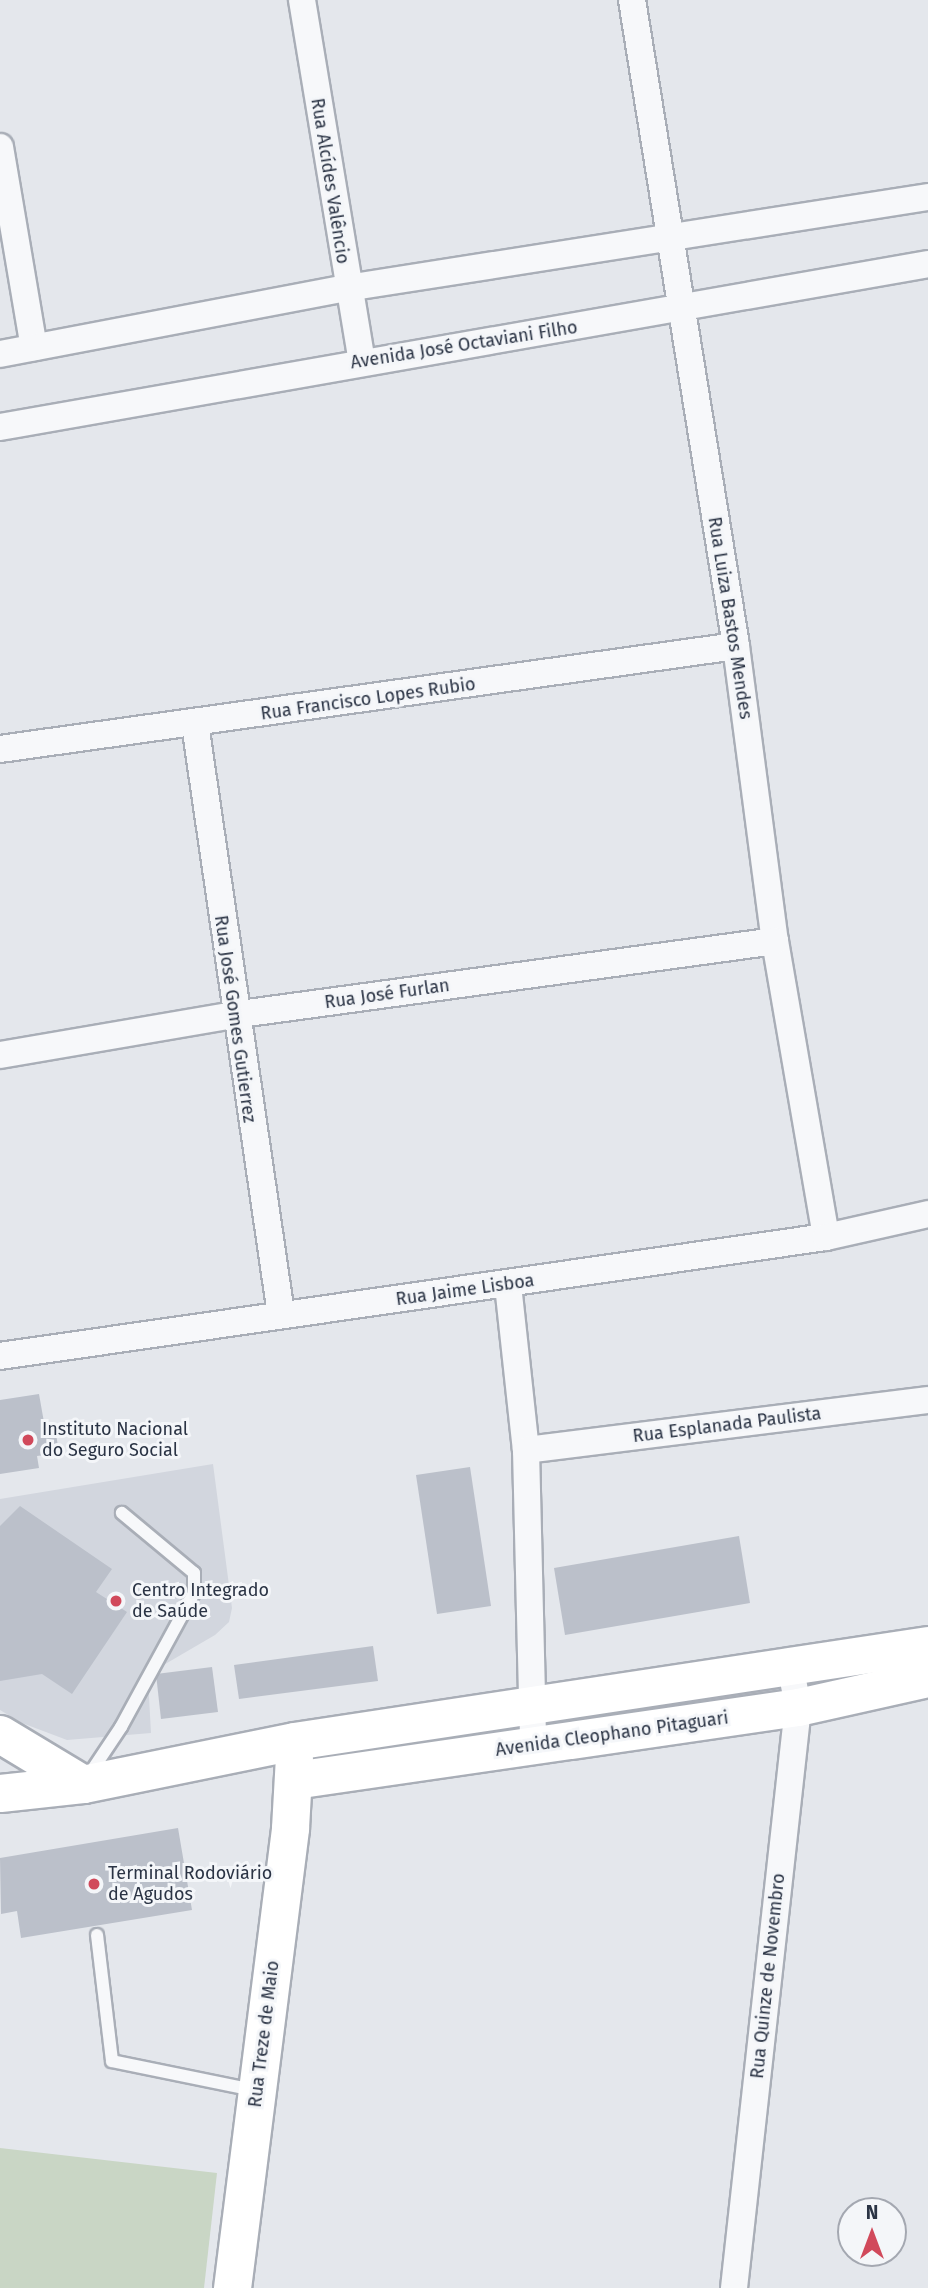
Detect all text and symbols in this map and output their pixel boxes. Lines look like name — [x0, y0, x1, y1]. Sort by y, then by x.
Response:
street label: Rua Alcídes Valêncio — [306, 97, 354, 265]
street label: Avenida José Octaviani Filho — [349, 316, 579, 374]
street label: Rua Luiza Bastos Mendes — [703, 515, 757, 721]
street label: Rua Francisco Lopes Rubio — [259, 673, 477, 725]
street label: Rua José Gomes Gutierrez — [210, 914, 260, 1124]
street label: Rua José Furlan — [323, 975, 451, 1013]
street label: Rua Jaime Lisboa — [394, 1270, 536, 1310]
street label: Rua Esplanada Paulista — [631, 1403, 823, 1447]
place label: Instituto Nacional do Seguro Social — [42, 1419, 188, 1462]
marker: Instituto Nacional do Seguro Social — [20, 1432, 36, 1448]
place label: Centro Integrado de Saúde — [132, 1580, 269, 1622]
marker: Centro Integrado de Saúde — [106, 1591, 126, 1611]
street label: Avenida Cleophano Pitaguari — [494, 1707, 730, 1761]
place label: Terminal Rodoviário de Agudos — [108, 1863, 272, 1906]
street label: Rua Quinze de Novembro — [746, 1872, 790, 2080]
marker: Terminal Rodoviário de Agudos — [86, 1876, 102, 1892]
street label: Rua Treze de Maio — [244, 1959, 284, 2109]
north arrow — [837, 2197, 907, 2267]
text: N — [866, 2201, 878, 2224]

